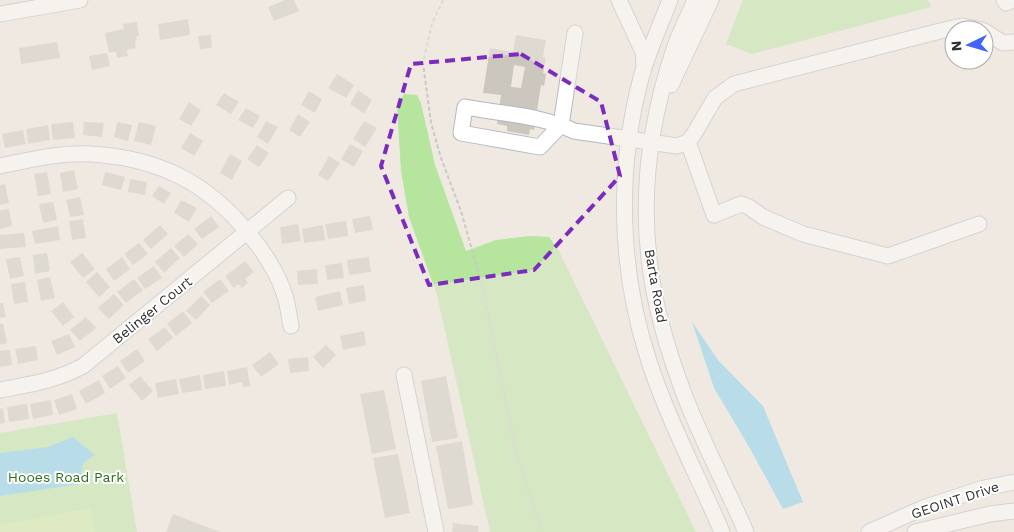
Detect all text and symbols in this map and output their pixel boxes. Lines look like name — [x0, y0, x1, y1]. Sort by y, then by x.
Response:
north arrow — [944, 20, 994, 70]
text: N — [948, 40, 964, 52]
street label: Barta Road — [642, 248, 670, 324]
street label: Belinger Court — [109, 273, 195, 347]
park label: Hooes Road Park — [8, 469, 124, 485]
street label: GEOINT Drive — [909, 478, 1001, 522]

